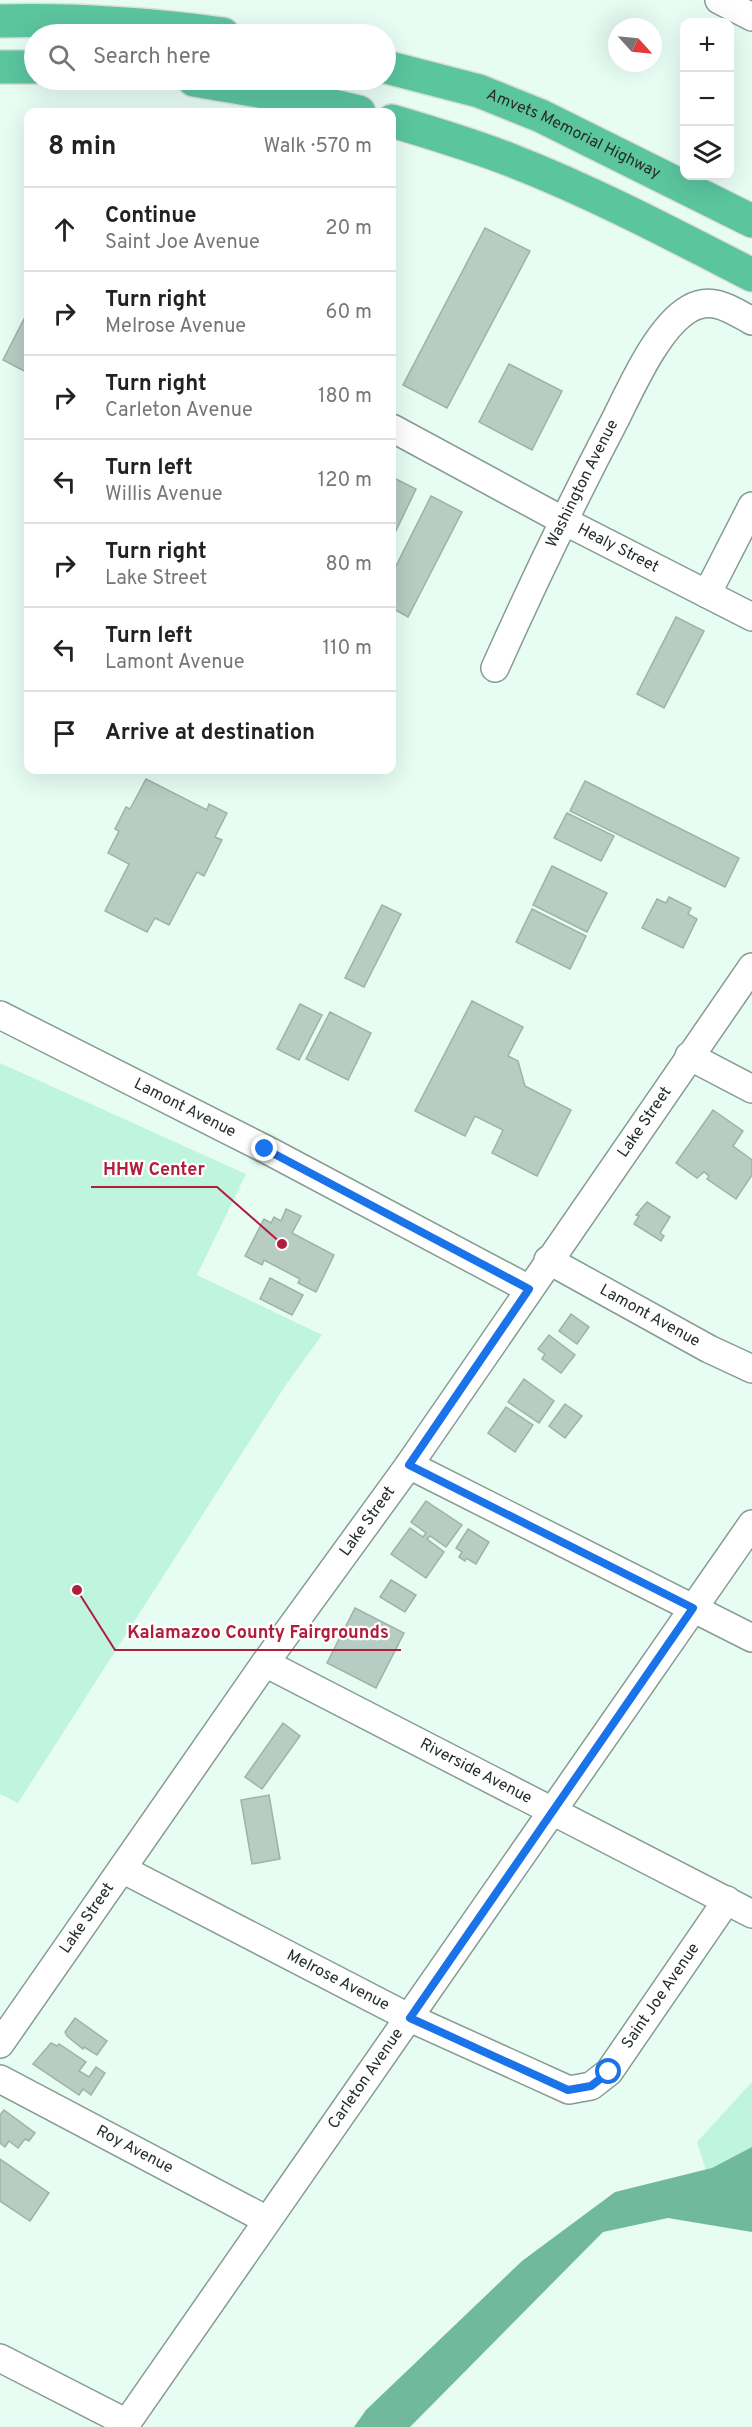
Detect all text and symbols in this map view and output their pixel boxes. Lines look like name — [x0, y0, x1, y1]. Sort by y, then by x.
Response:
north arrow — [608, 18, 662, 72]
map controls — [680, 18, 734, 180]
button: + — [680, 18, 734, 72]
search box — [24, 24, 396, 90]
icon: search — [45, 41, 78, 74]
text: Search here — [93, 44, 211, 71]
button: − — [680, 72, 734, 126]
street label: Amvets Memorial Highway — [483, 85, 664, 184]
button: layers — [680, 126, 734, 180]
text: 8 min — [48, 131, 116, 164]
text: Walk · 570 m — [263, 134, 372, 160]
text: Continue — [105, 203, 196, 230]
icon: ahead — [48, 213, 81, 246]
text: 20 m — [325, 216, 372, 242]
text: Saint Joe Avenue — [105, 230, 260, 256]
text: Turn right — [105, 287, 207, 314]
icon: right — [48, 297, 81, 330]
text: 60 m — [326, 300, 372, 326]
text: Melrose Avenue — [105, 314, 246, 340]
text: Turn right — [105, 371, 207, 398]
icon: right — [48, 381, 81, 414]
text: 180 m — [318, 384, 372, 410]
text: Carleton Avenue — [105, 398, 253, 424]
street label: Washington Avenue — [542, 416, 623, 551]
text: Turn left — [105, 455, 193, 482]
icon: left — [48, 465, 81, 498]
text: 120 m — [318, 468, 372, 494]
text: Willis Avenue — [105, 482, 223, 508]
street label: Healy Street — [574, 519, 662, 578]
text: Turn right — [105, 539, 207, 566]
icon: right — [48, 549, 81, 582]
text: 80 m — [326, 552, 372, 578]
text: Lake Street — [105, 566, 207, 592]
text: Turn left — [105, 623, 193, 650]
icon: left — [48, 633, 81, 666]
text: 110 m — [323, 636, 372, 662]
text: Lamont Avenue — [105, 650, 245, 676]
icon: arrive — [48, 717, 81, 750]
text: Arrive at destination — [105, 720, 315, 747]
street label: Lamont Avenue — [130, 1074, 239, 1143]
street label: Lake Street — [614, 1083, 676, 1162]
route end — [251, 1135, 277, 1161]
callout: HHW Center — [91, 1151, 217, 1187]
text: HHW Center — [103, 1159, 205, 1182]
street label: Lamont Avenue — [596, 1280, 703, 1352]
street label: Lake Street — [336, 1483, 400, 1561]
callout: Kalamazoo County Fairgrounds — [115, 1614, 401, 1650]
text: Kalamazoo County Fairgrounds — [127, 1622, 389, 1645]
street label: Riverside Avenue — [416, 1734, 535, 1809]
street label: Lake Street — [56, 1879, 119, 1958]
street label: Saint Joe Avenue — [618, 1939, 704, 2053]
street label: Melrose Avenue — [283, 1946, 393, 2015]
street label: Carleton Avenue — [324, 2025, 408, 2133]
route start — [595, 2058, 621, 2084]
street label: Roy Avenue — [92, 2121, 176, 2178]

